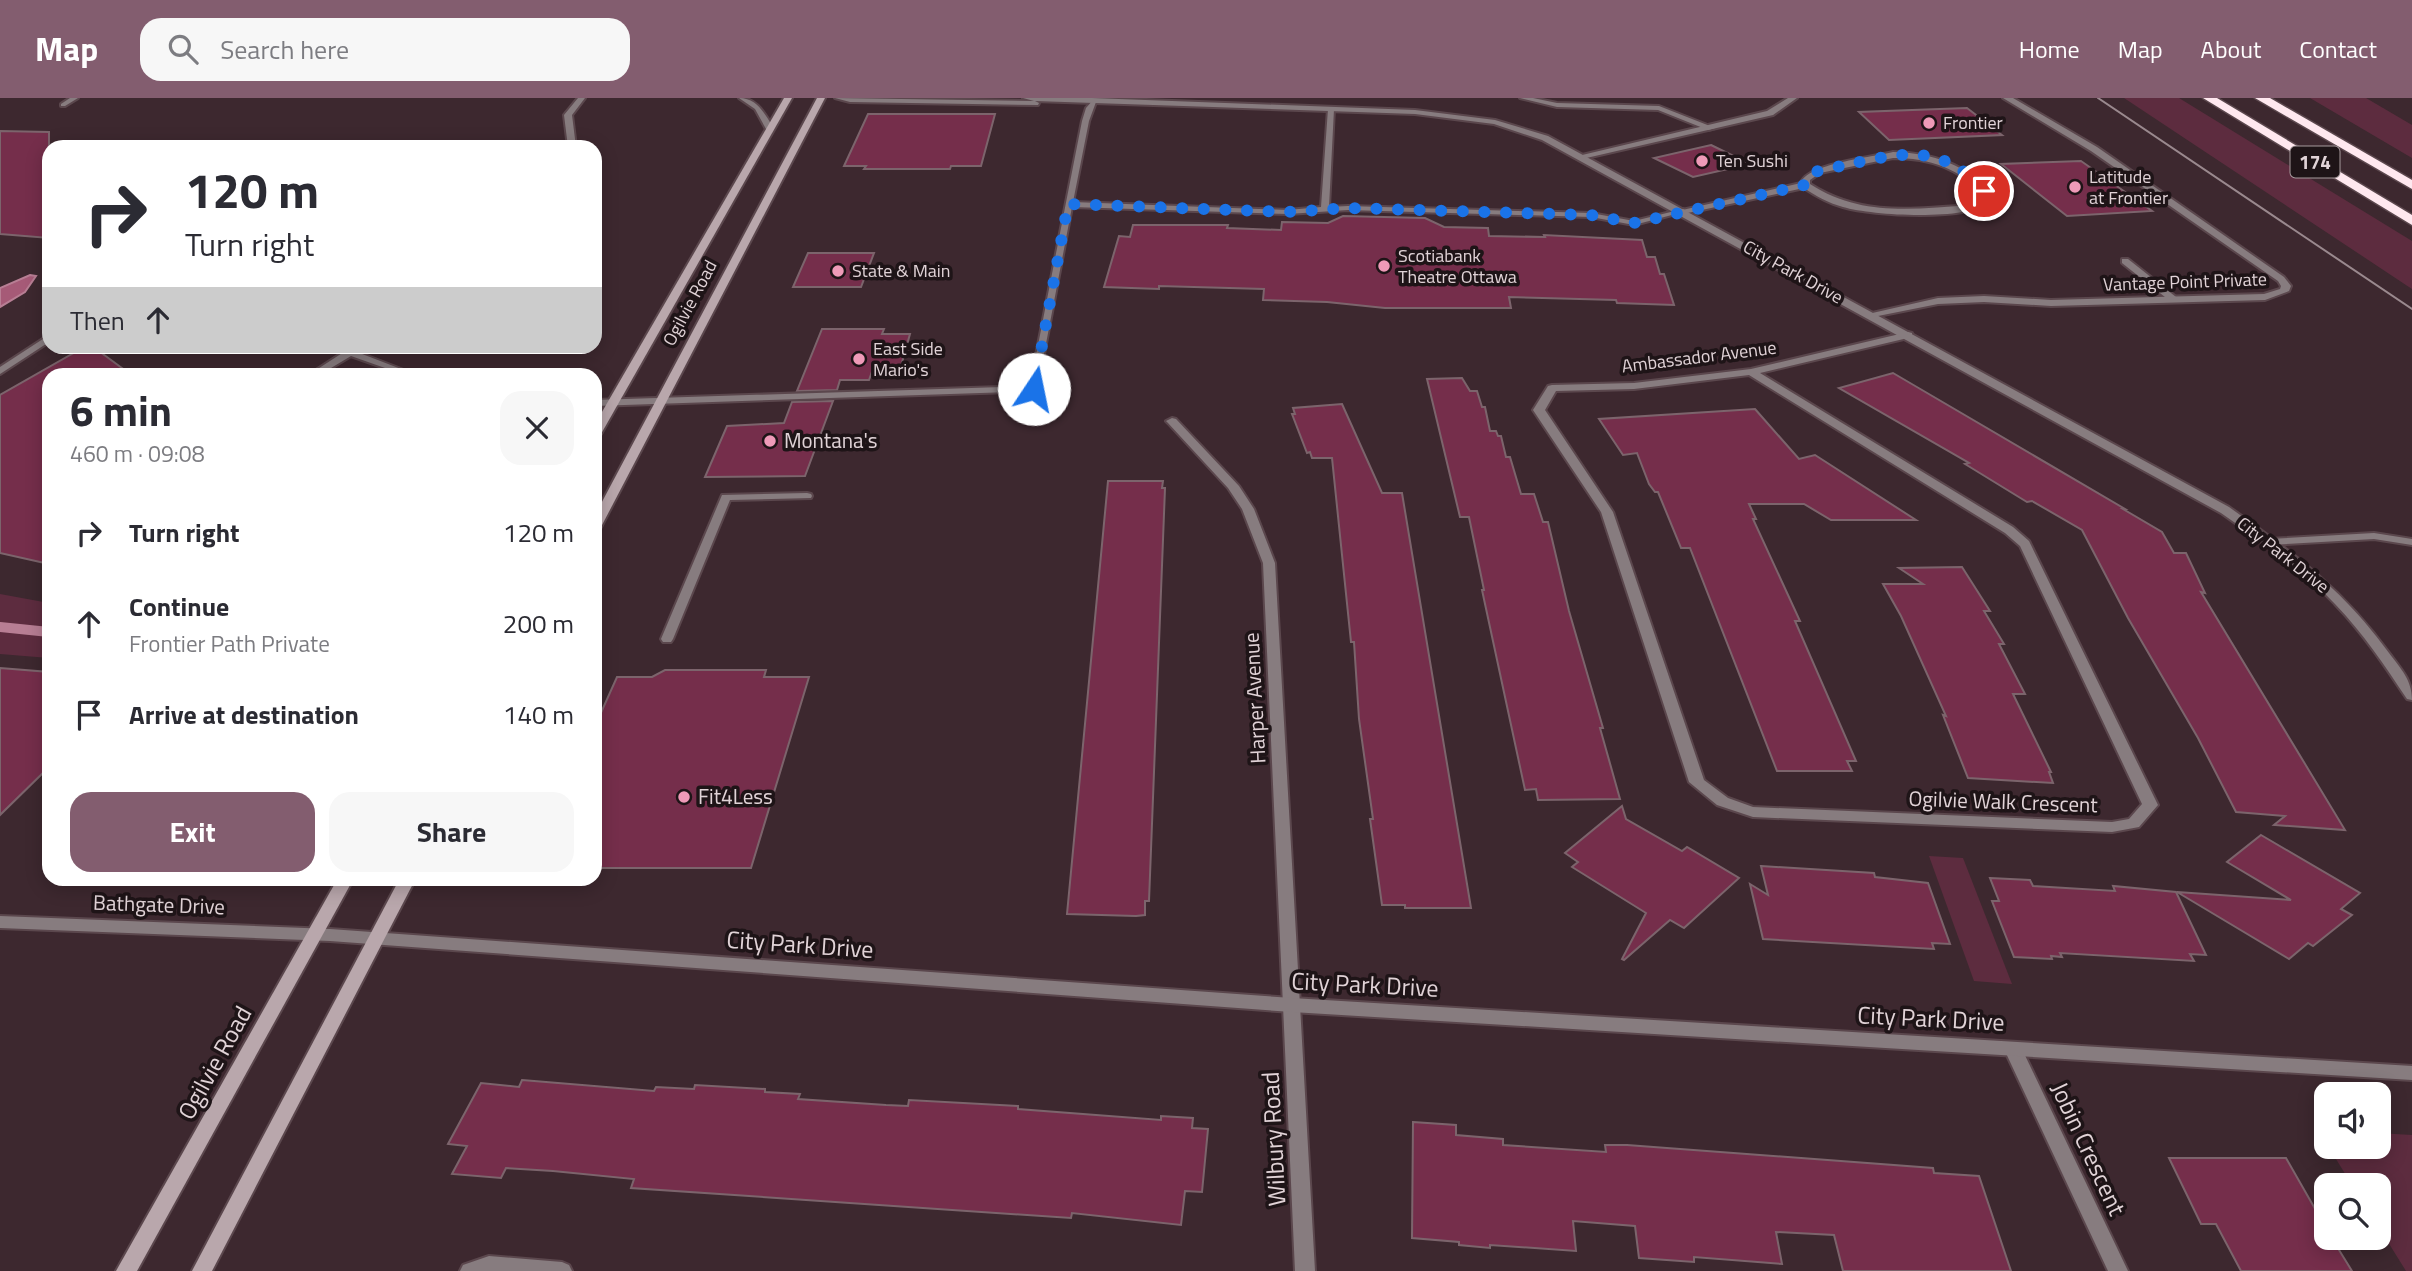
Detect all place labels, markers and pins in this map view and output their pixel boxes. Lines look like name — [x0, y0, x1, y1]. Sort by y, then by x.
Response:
place label: Frontier — [1943, 109, 2003, 136]
marker: Frontier — [1921, 115, 1937, 131]
place label: Ten Sushi — [1716, 147, 1788, 174]
marker: Ten Sushi — [1694, 153, 1710, 169]
pin — [1954, 161, 2014, 221]
place label: Latitude at Frontier — [2089, 163, 2168, 211]
marker: Latitude at Frontier — [2067, 179, 2083, 195]
place label: Scotiabank Theatre Ottawa — [1398, 242, 1517, 290]
place label: State & Main — [852, 257, 950, 284]
marker: Scotiabank Theatre Ottawa — [1376, 258, 1392, 274]
marker: State & Main — [830, 263, 846, 279]
place label: East Side Mario's — [873, 335, 943, 383]
marker: East Side Mario's — [851, 351, 867, 367]
place label: Montana's — [784, 424, 877, 456]
marker: Montana's — [762, 433, 778, 449]
place label: Fit4Less — [698, 780, 773, 812]
marker: Fit4Less — [676, 789, 692, 805]

